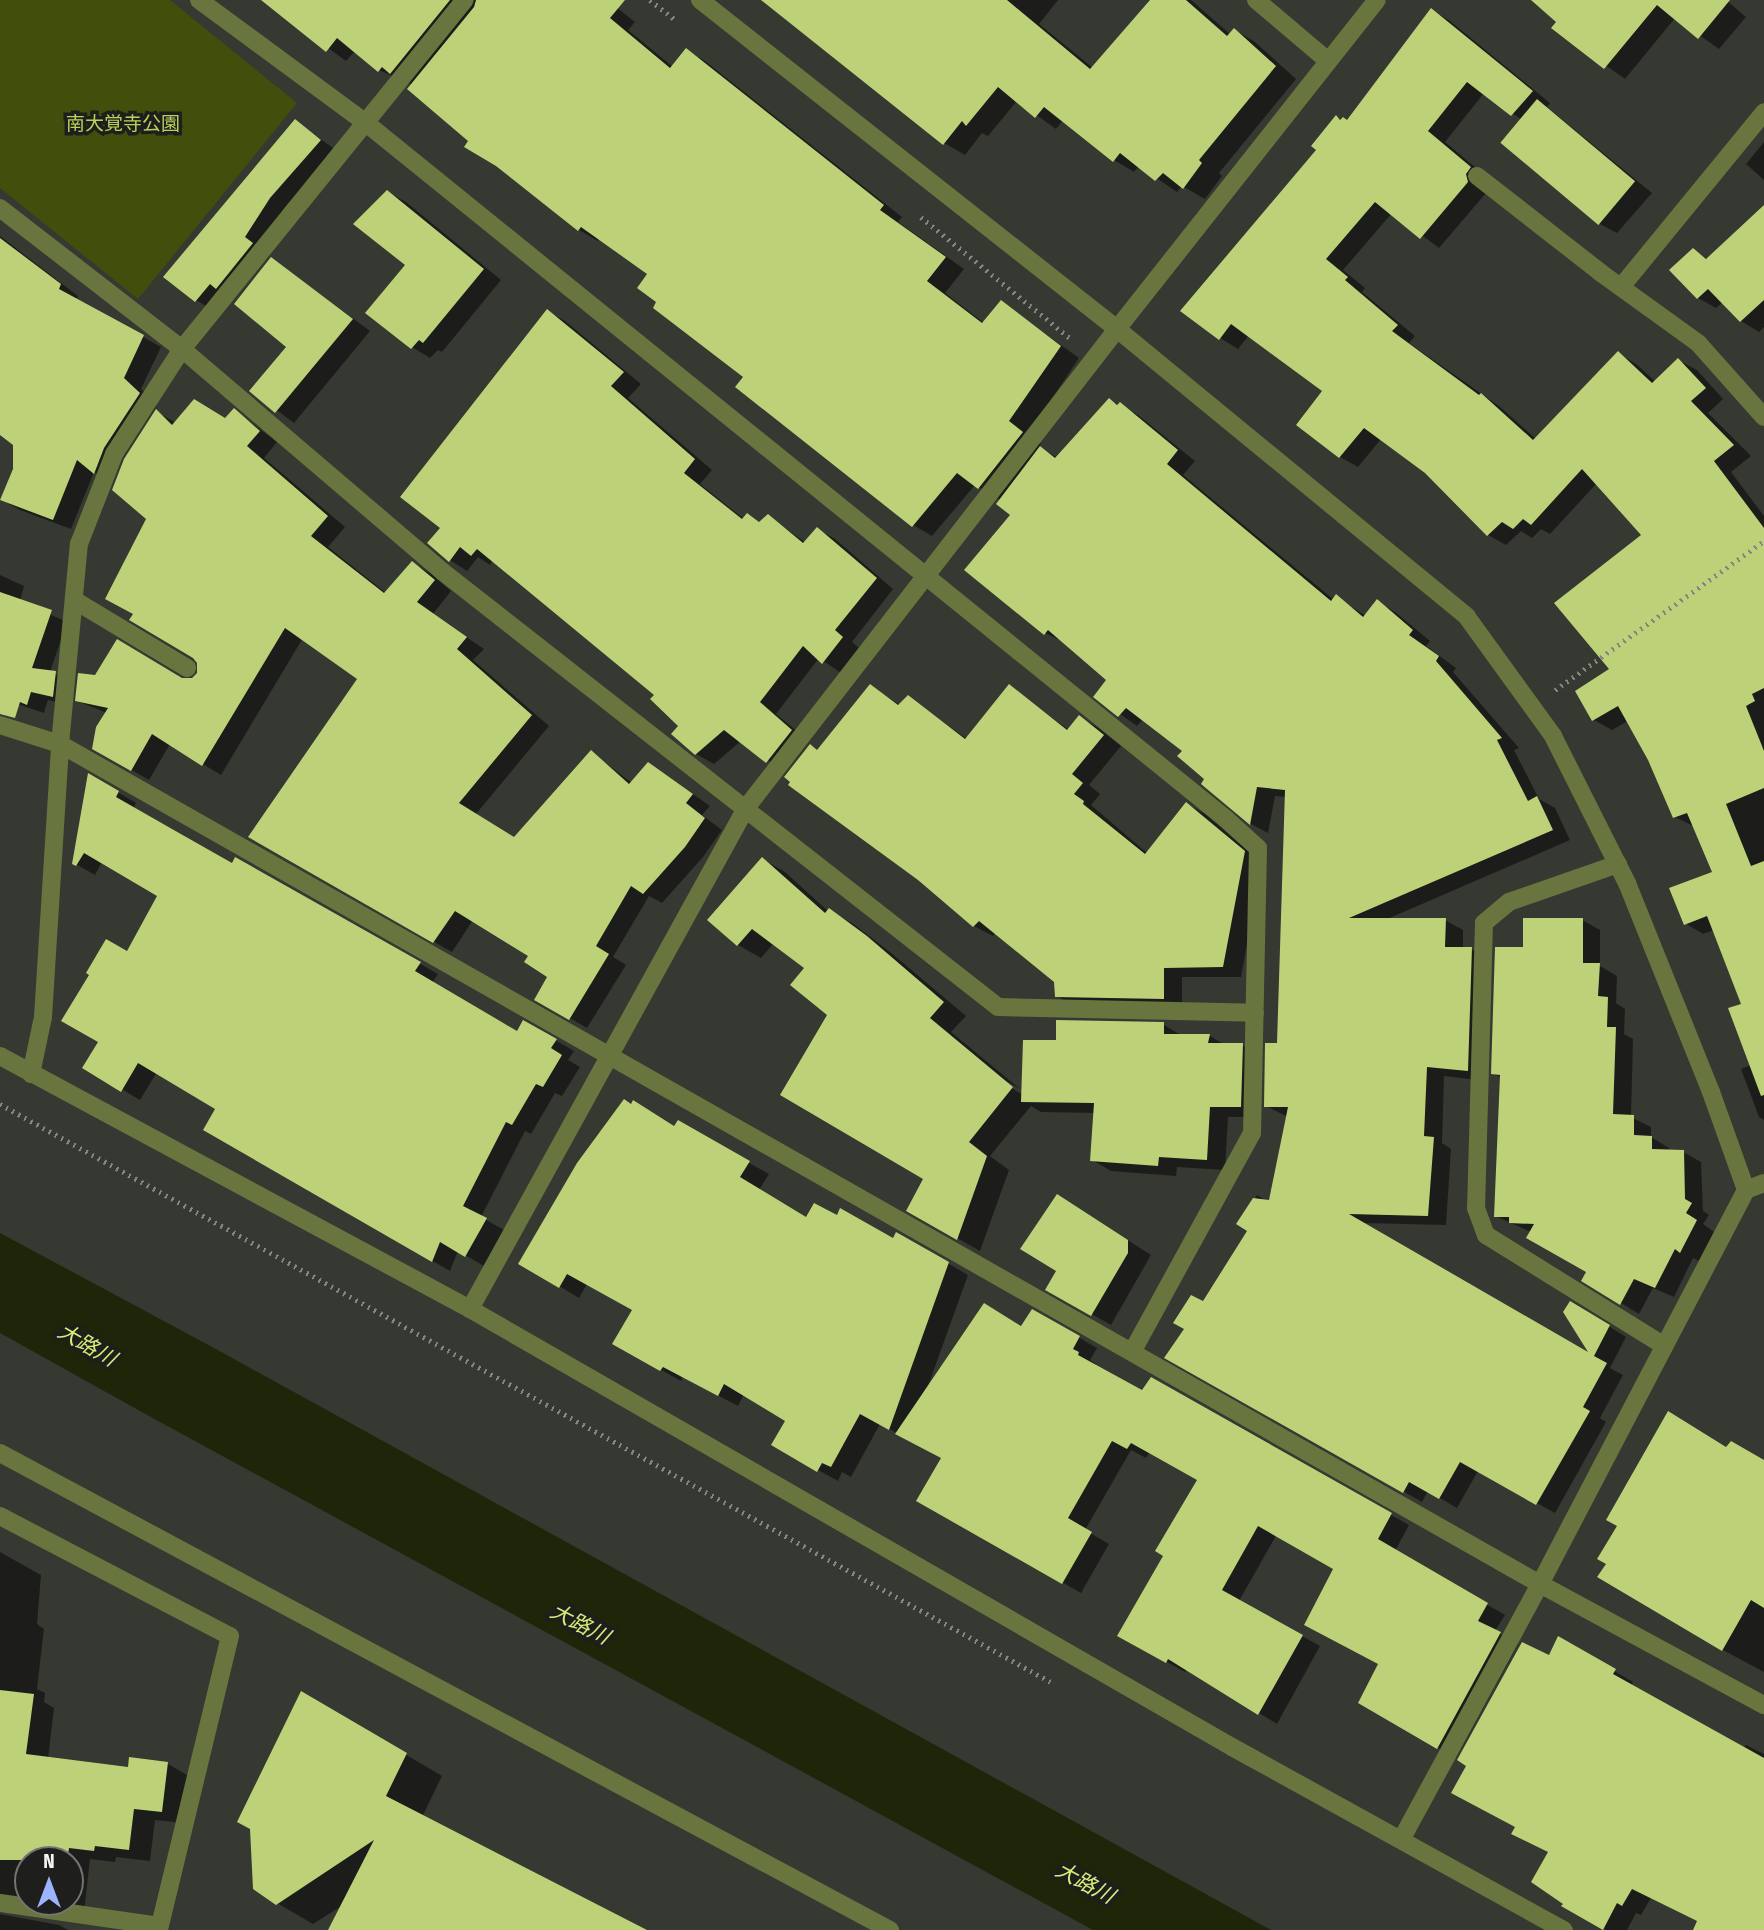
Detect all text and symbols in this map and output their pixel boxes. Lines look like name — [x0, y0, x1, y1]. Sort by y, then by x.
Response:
park label: 南大覚寺公園 — [66, 113, 180, 135]
water label: 大路川 — [53, 1318, 121, 1372]
water label: 大路川 — [546, 1598, 614, 1650]
north arrow — [14, 1846, 84, 1916]
text: N — [43, 1850, 55, 1873]
water label: 大路川 — [1051, 1857, 1119, 1909]

